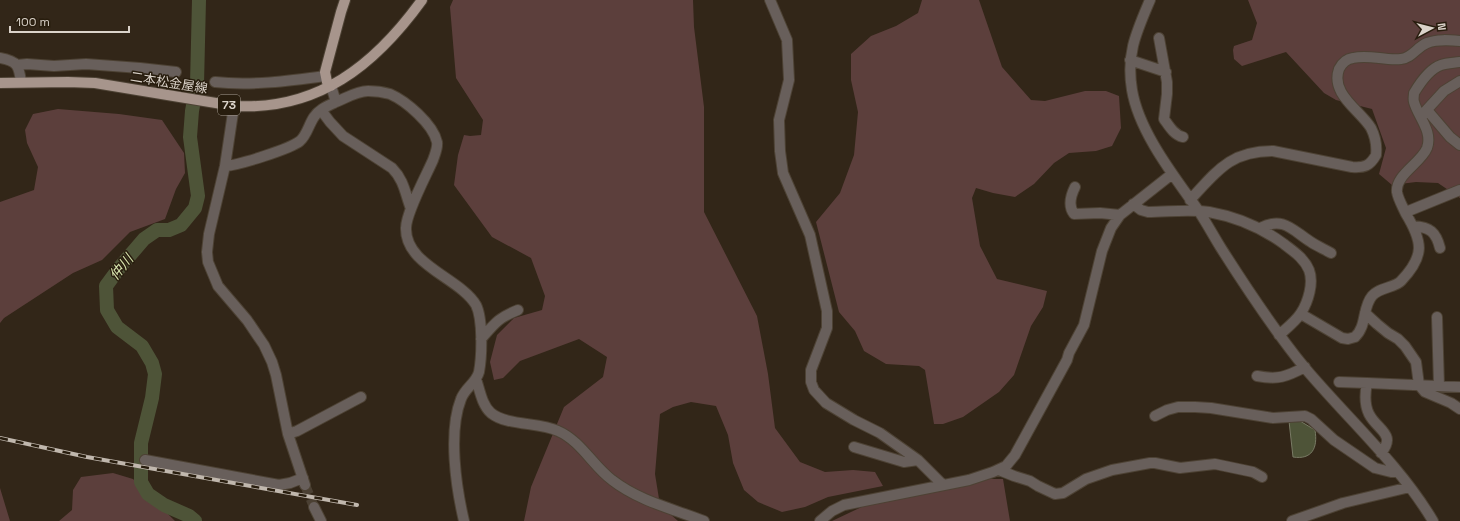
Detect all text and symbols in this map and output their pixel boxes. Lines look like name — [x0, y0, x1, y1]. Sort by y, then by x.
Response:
scale bar — [10, 8, 129, 34]
north arrow — [1412, 8, 1452, 48]
text: 100 m — [16, 14, 50, 30]
text: N — [1435, 22, 1449, 31]
street label: 二本松金屋線 — [129, 68, 209, 97]
road number: 73 — [218, 95, 240, 115]
water label: 仲川 — [105, 249, 138, 284]

